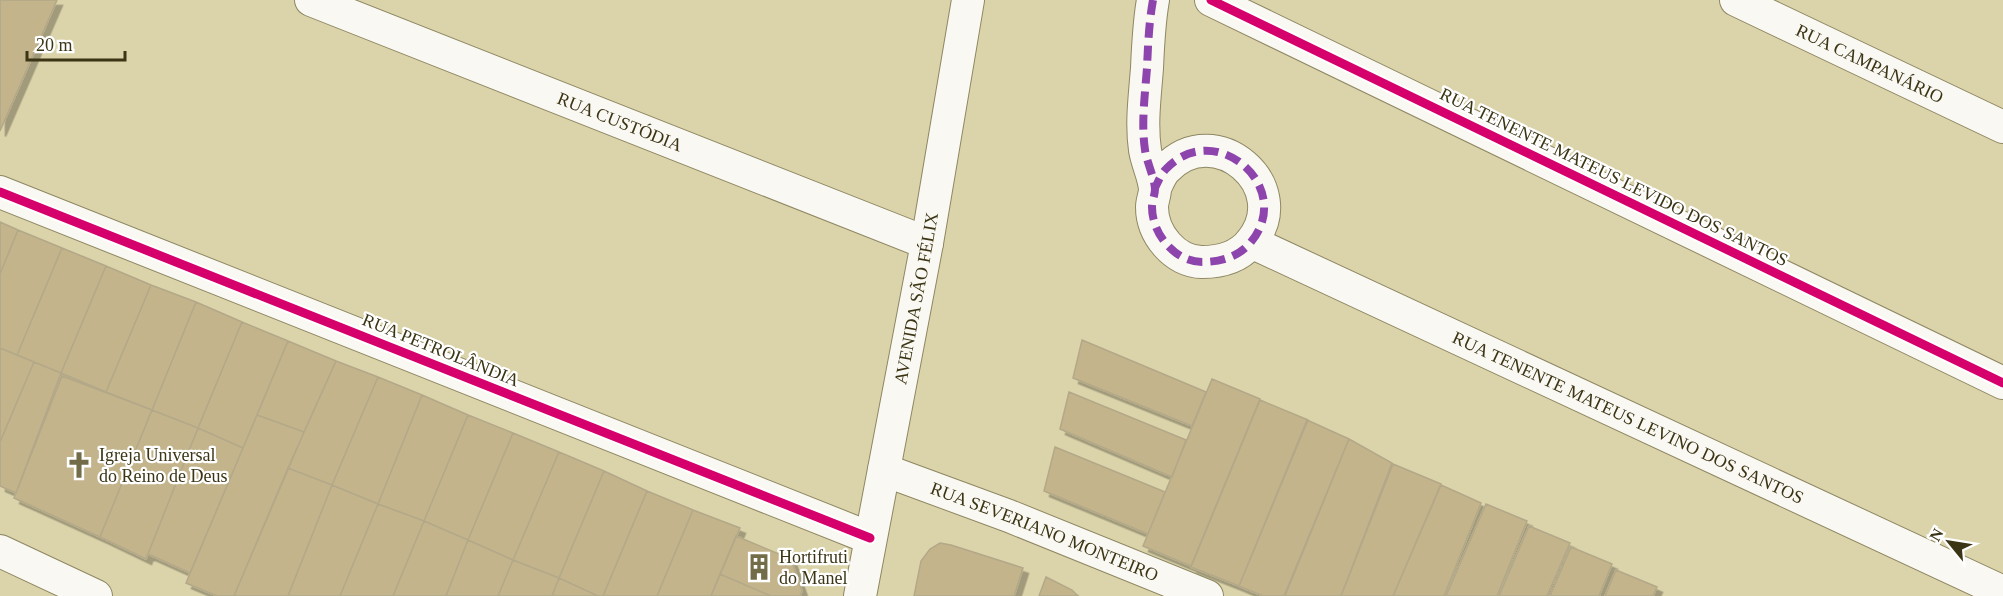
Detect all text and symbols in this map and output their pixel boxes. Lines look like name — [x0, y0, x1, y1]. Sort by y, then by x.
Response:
street label: RUA CAMPANÁRIO — [1793, 20, 1947, 107]
scale bar — [27, 24, 124, 62]
text: 20 m — [36, 35, 73, 55]
street label: RUA TENENTE MATEUS LEVIDO DOS SANTOS — [1437, 84, 1791, 270]
street label: RUA CUSTÓDIA — [555, 88, 685, 155]
street label: AVENIDA SÃO FÉLIX — [890, 211, 942, 386]
street label: RUA PETROLÂNDIA — [360, 308, 523, 391]
street label: RUA TENENTE MATEUS LEVINO DOS SANTOS — [1449, 327, 1807, 508]
place label: Igreja Universal do Reino de Deus — [99, 445, 227, 486]
church icon: Igreja Universal do Reino de Deus — [64, 450, 94, 480]
street label: RUA SEVERIANO MONTEIRO — [928, 478, 1161, 585]
north arrow — [1919, 512, 1979, 572]
text: N — [1926, 525, 1947, 544]
place label: Hortifruti do Manel — [779, 547, 848, 588]
building icon: Hortifruti do Manel — [744, 552, 774, 582]

